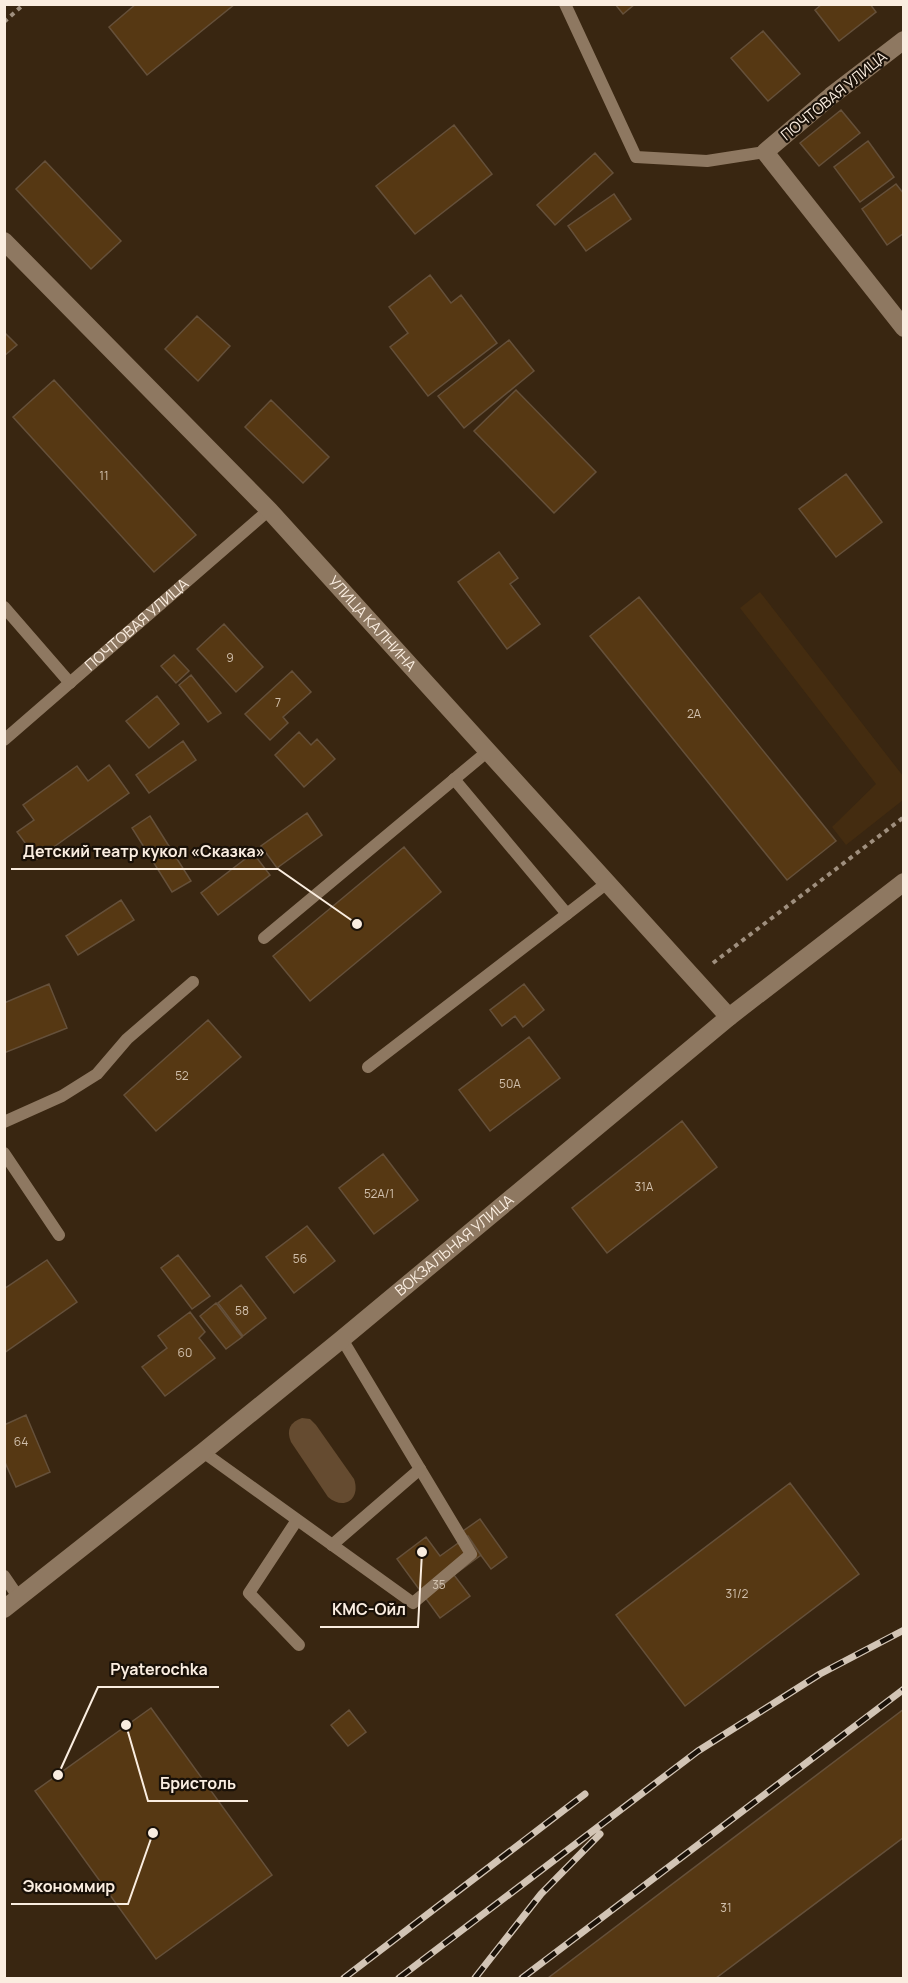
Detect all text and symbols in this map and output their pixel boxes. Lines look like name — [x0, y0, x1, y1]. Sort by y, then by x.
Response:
street label: ПОЧТОВАЯ УЛИЦА — [776, 46, 892, 145]
house number: 11 — [99, 467, 109, 484]
street label: УЛИЦА КАЛНИНА — [324, 571, 422, 676]
street label: ПОЧТОВАЯ УЛИЦА — [80, 573, 193, 675]
house number: 9 — [226, 649, 234, 666]
house number: 7 — [275, 694, 281, 711]
house number: 2А — [687, 705, 701, 722]
callout: Детский театр кукол «Сказка» — [11, 835, 278, 869]
text: Детский театр кукол «Сказка» — [23, 840, 265, 862]
house number: 52 — [175, 1067, 189, 1084]
house number: 50А — [499, 1075, 521, 1092]
house number: 31А — [635, 1178, 654, 1195]
house number: 52А/1 — [364, 1185, 394, 1202]
street label: ВОКЗАЛЬНАЯ УЛИЦА — [390, 1189, 518, 1301]
house number: 56 — [293, 1250, 307, 1267]
house number: 58 — [235, 1302, 249, 1319]
house number: 60 — [178, 1344, 192, 1361]
house number: 64 — [14, 1433, 28, 1450]
house number: 35 — [432, 1576, 446, 1593]
house number: 31/2 — [726, 1585, 749, 1602]
callout: КМС-Ойл — [320, 1593, 418, 1627]
text: КМС-Ойл — [332, 1598, 406, 1620]
callout: Pyaterochka — [98, 1653, 219, 1687]
text: Pyaterochka — [110, 1658, 208, 1680]
callout: Бристоль — [148, 1767, 248, 1801]
text: Бристоль — [160, 1772, 236, 1794]
callout: Экономмир — [11, 1870, 128, 1904]
text: Экономмир — [23, 1875, 115, 1897]
house number: 31 — [720, 1899, 732, 1916]

